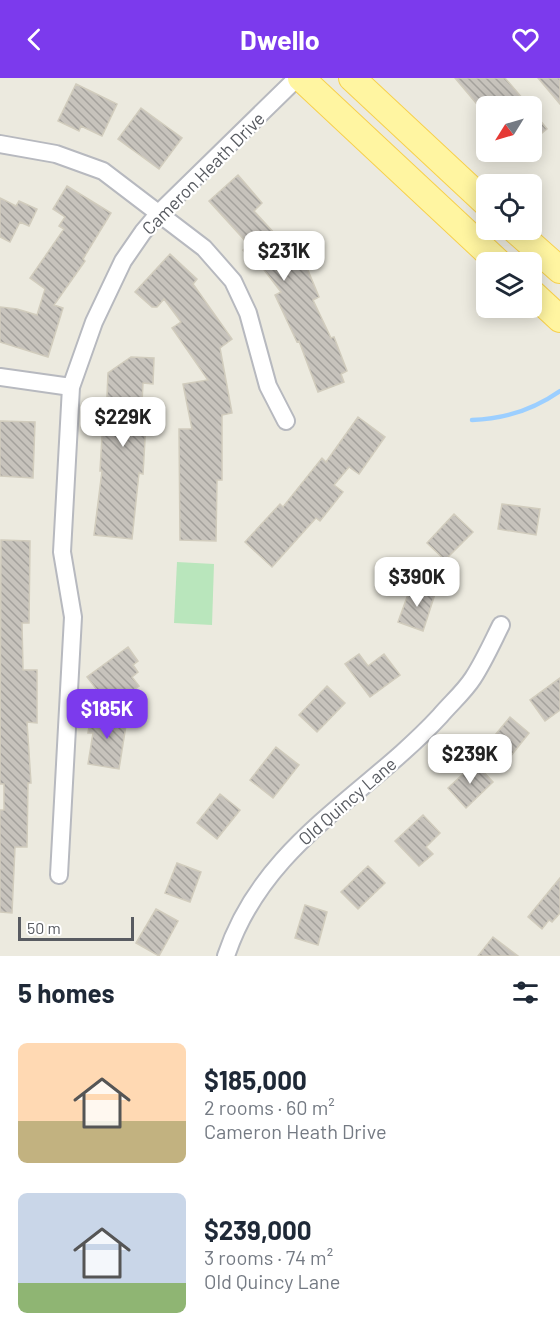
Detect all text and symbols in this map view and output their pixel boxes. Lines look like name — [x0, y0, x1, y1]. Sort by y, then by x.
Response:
icon: back — [18, 23, 51, 56]
text: Dwello — [240, 23, 320, 55]
icon: heart — [509, 23, 542, 56]
north arrow — [476, 96, 542, 162]
map controls — [476, 96, 542, 318]
street label: Cameron Heath Drive — [137, 107, 269, 239]
button: locate — [476, 174, 542, 240]
pin: $231K — [242, 231, 326, 282]
text: $231K — [258, 238, 310, 262]
button: layers — [476, 252, 542, 318]
pin: $229K — [81, 397, 165, 448]
text: $229K — [95, 404, 151, 428]
pin: $390K — [375, 557, 459, 608]
text: $390K — [389, 564, 445, 588]
pin: $185K — [65, 689, 149, 740]
text: $185K — [81, 696, 133, 720]
pin: $239K — [428, 734, 512, 785]
text: $239K — [442, 741, 498, 765]
street label: Old Quincy Lane — [293, 752, 401, 850]
scale bar — [18, 914, 134, 942]
text: 50 m — [27, 918, 61, 937]
icon: filters — [509, 976, 542, 1009]
text: 5 homes — [18, 977, 115, 1008]
text: $185,000 — [204, 1064, 307, 1095]
icon: home — [66, 1067, 138, 1139]
text: 2 rooms · 60 m² — [204, 1095, 335, 1119]
text: Cameron Heath Drive — [204, 1119, 387, 1143]
text: $239,000 — [204, 1214, 312, 1245]
icon: home — [66, 1217, 138, 1289]
text: 3 rooms · 74 m² — [204, 1245, 333, 1269]
text: Old Quincy Lane — [204, 1269, 340, 1293]

